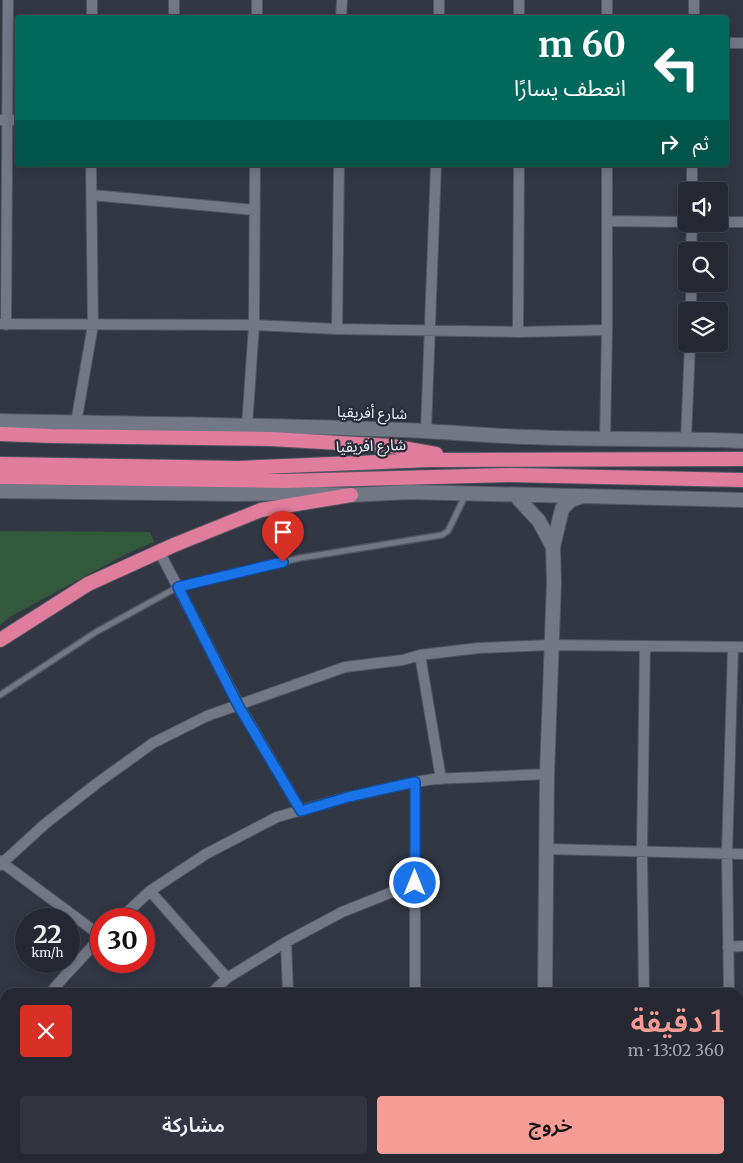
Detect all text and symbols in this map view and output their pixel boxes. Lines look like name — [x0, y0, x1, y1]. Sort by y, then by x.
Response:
text: 60 m — [538, 23, 626, 67]
icon: left — [644, 35, 709, 100]
text: انعطف يسارًا — [514, 74, 626, 102]
icon: right — [655, 130, 683, 158]
text: ثم — [693, 131, 709, 155]
map controls — [678, 182, 728, 352]
button: sound — [678, 182, 728, 232]
button: search — [678, 242, 728, 292]
button: layers — [678, 302, 728, 352]
street label: شارع أفريقيا — [336, 402, 408, 426]
street label: شارع افريقيا — [335, 435, 407, 459]
pin — [262, 511, 304, 562]
icon: arrive — [269, 518, 297, 546]
position arrow — [388, 856, 440, 908]
speed limit sign: 30 — [90, 908, 155, 973]
text: 22 — [33, 918, 62, 950]
text: km/h — [32, 945, 63, 960]
text: 1 دقيقة — [630, 1002, 724, 1040]
button: close — [20, 1005, 72, 1057]
text: 360 m · 13:02 — [628, 1040, 724, 1060]
button: مشاركة — [20, 1096, 367, 1154]
button: خروج — [377, 1096, 724, 1154]

